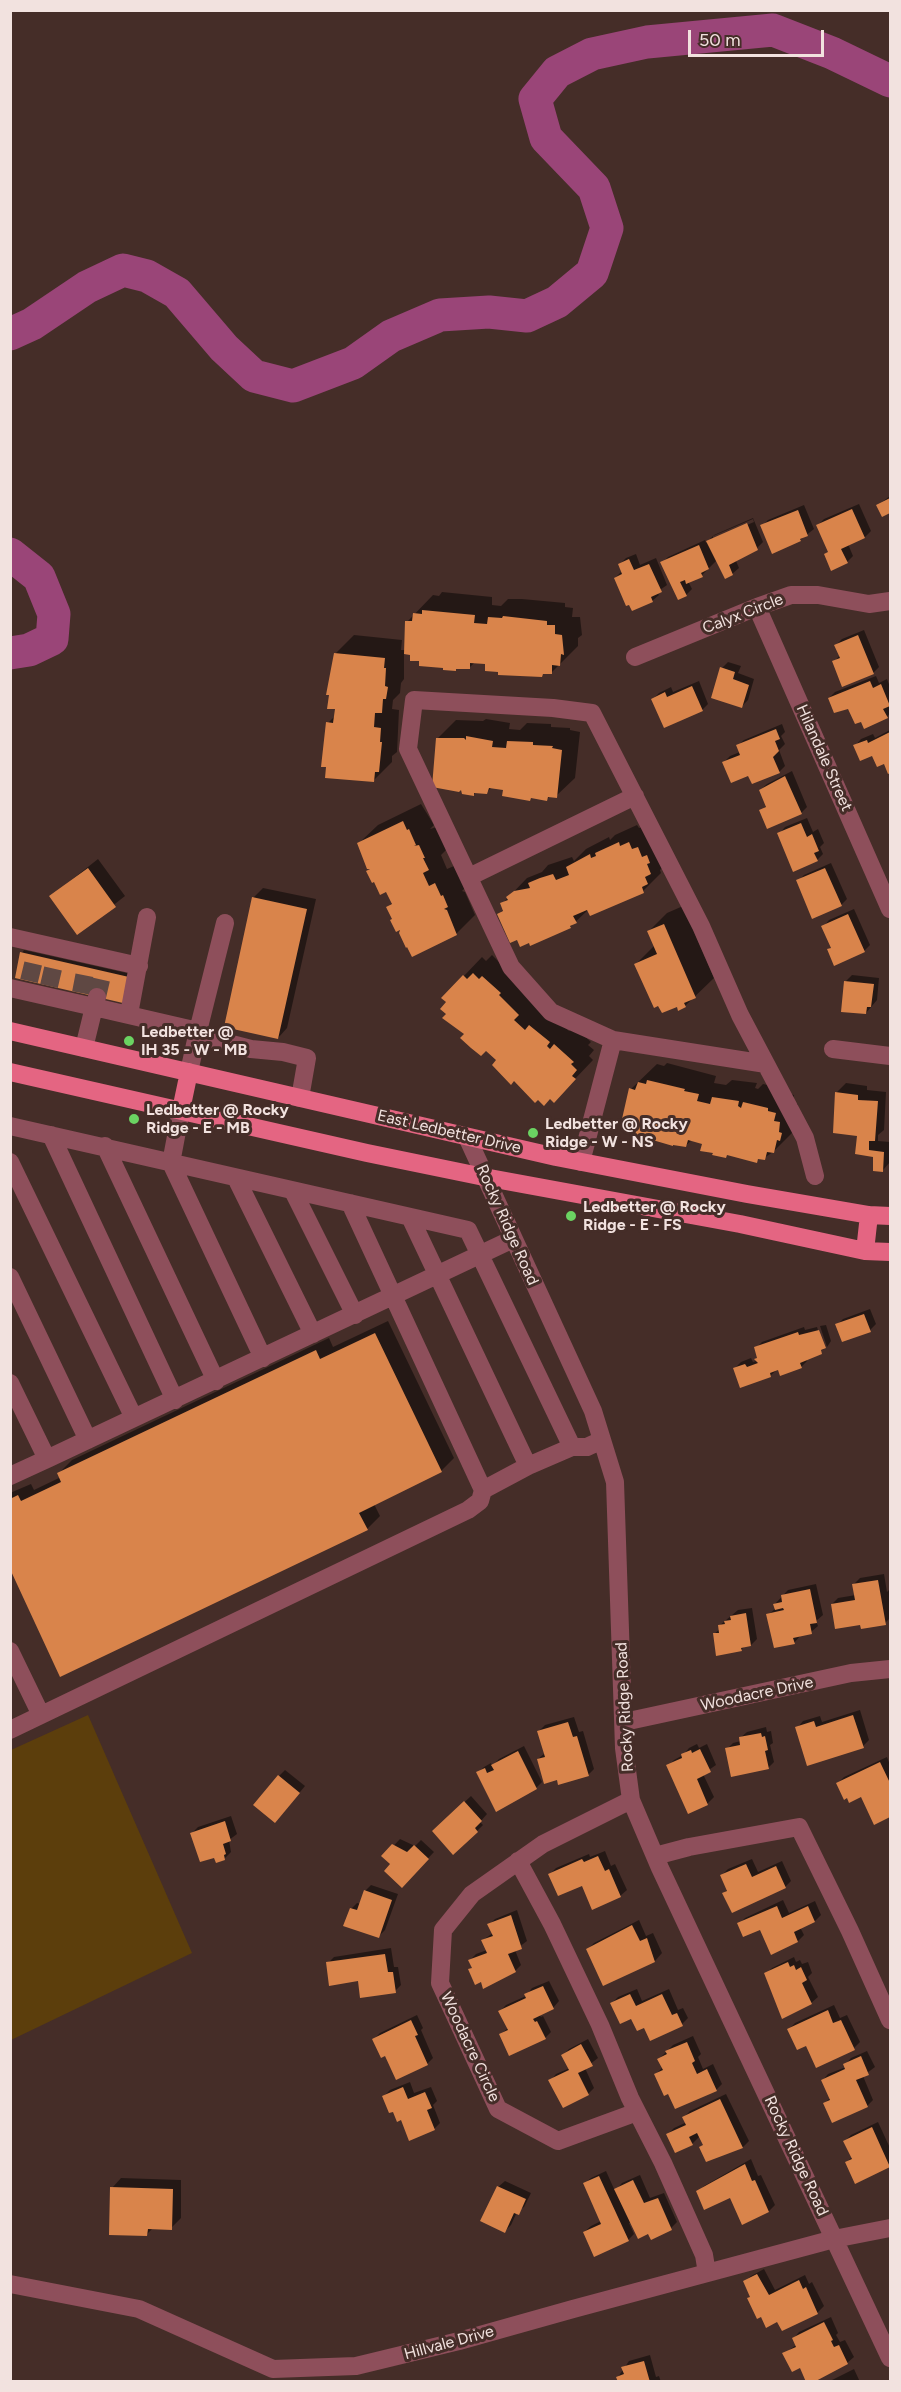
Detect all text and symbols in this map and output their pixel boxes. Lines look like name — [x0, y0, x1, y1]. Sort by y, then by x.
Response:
scale bar — [691, 18, 828, 56]
text: 50 m — [699, 29, 741, 51]
street label: Calyx Circle — [700, 590, 786, 638]
street label: Hilandale Street — [792, 702, 856, 814]
place label: Ledbetter @ IH 35 - W - MB — [141, 1022, 247, 1060]
marker: Ledbetter @ IH 35 - W - MB — [122, 1034, 136, 1048]
place label: Ledbetter @ Rocky Ridge - E - MB — [146, 1100, 289, 1138]
street label: East Ledbetter Drive — [375, 1106, 523, 1158]
marker: Ledbetter @ Rocky Ridge - E - MB — [127, 1112, 141, 1126]
place label: Ledbetter @ Rocky Ridge - W - NS — [545, 1114, 688, 1152]
marker: Ledbetter @ Rocky Ridge - W - NS — [526, 1126, 540, 1140]
street label: Rocky Ridge Road — [472, 1162, 542, 1288]
place label: Ledbetter @ Rocky Ridge - E - FS — [583, 1197, 726, 1235]
marker: Ledbetter @ Rocky Ridge - E - FS — [564, 1209, 578, 1223]
street label: Rocky Ridge Road — [612, 1642, 638, 1772]
street label: Woodacre Drive — [699, 1673, 815, 1715]
street label: Woodacre Circle — [436, 1989, 504, 2105]
street label: Rocky Ridge Road — [760, 2093, 832, 2219]
street label: Hillvale Drive — [402, 2322, 496, 2364]

